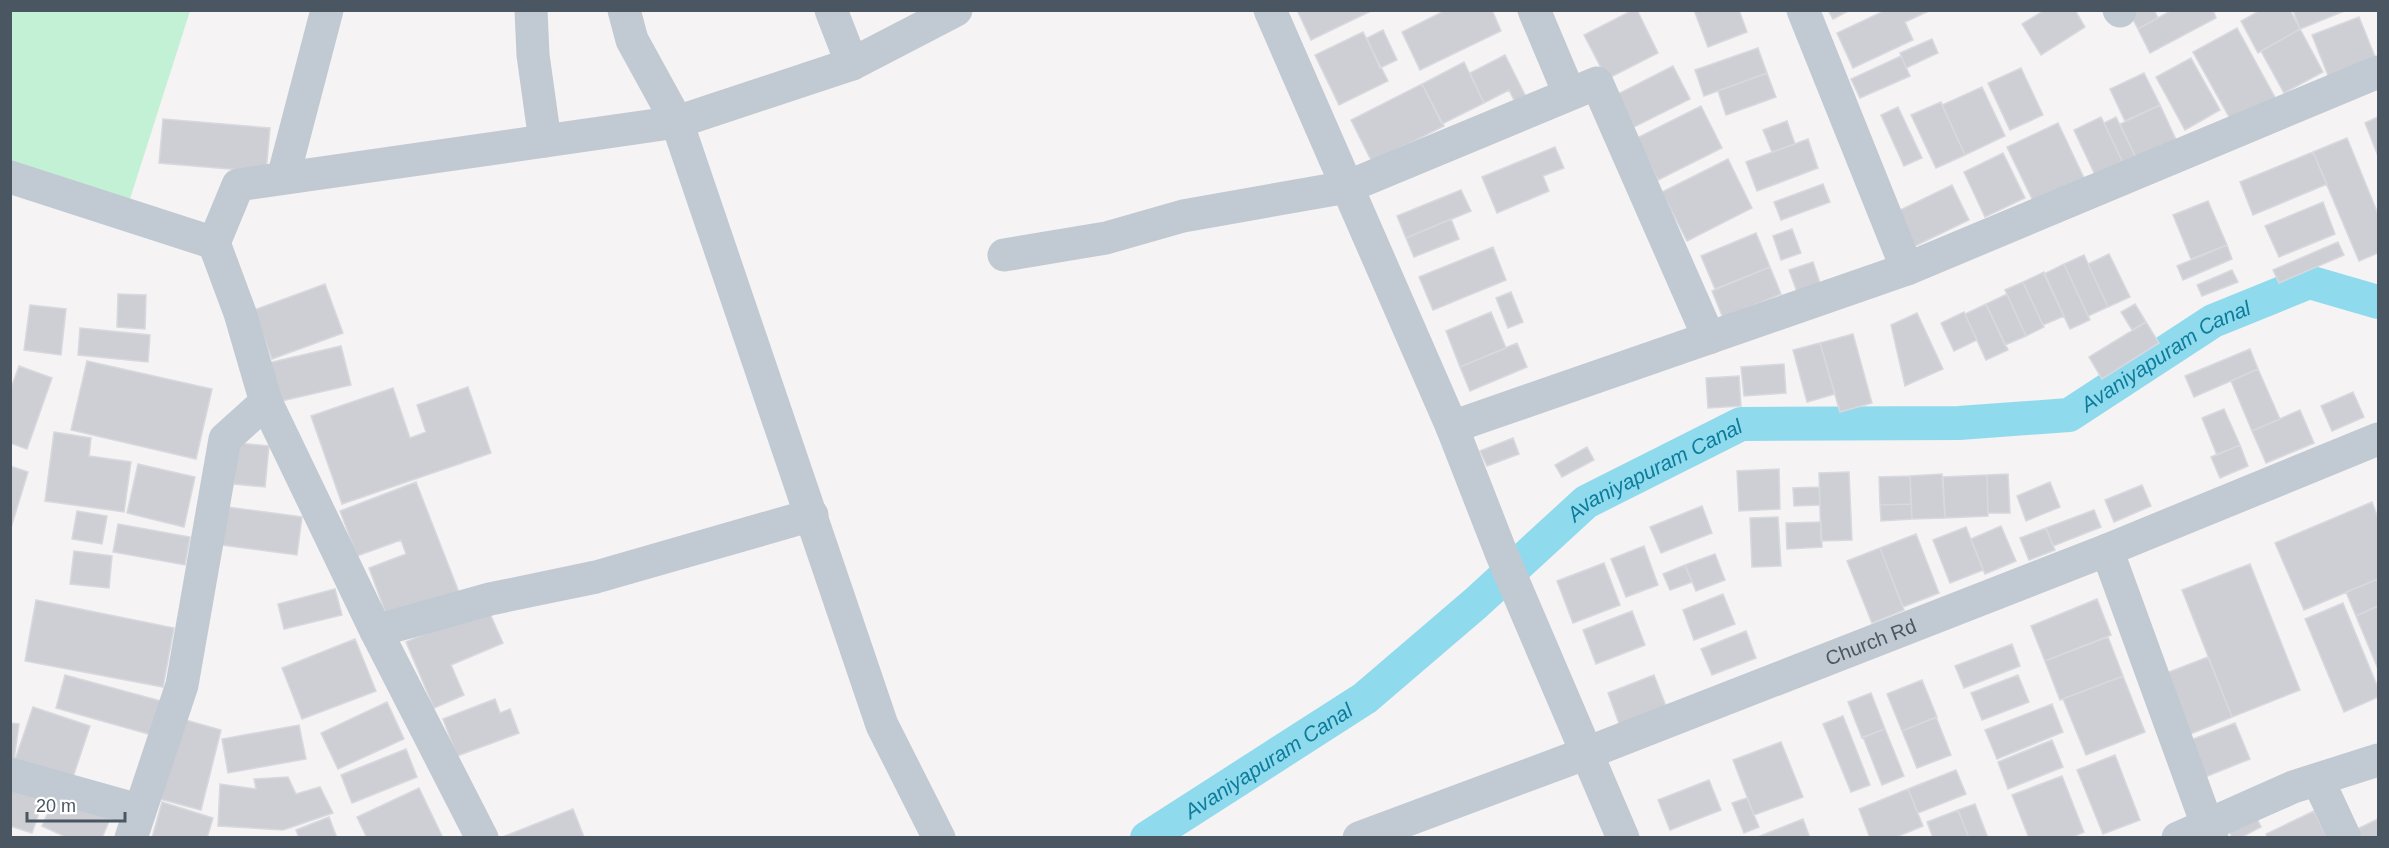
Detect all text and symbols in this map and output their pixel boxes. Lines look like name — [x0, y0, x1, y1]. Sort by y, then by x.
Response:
water label: Avaniyapuram Canal — [2075, 295, 2255, 417]
water label: Avaniyapuram Canal — [1561, 413, 1747, 527]
street label: Church Rd — [1822, 615, 1919, 670]
water label: Avaniyapuram Canal — [1178, 697, 1357, 824]
scale bar — [27, 785, 124, 823]
text: 20 m — [36, 796, 76, 816]

